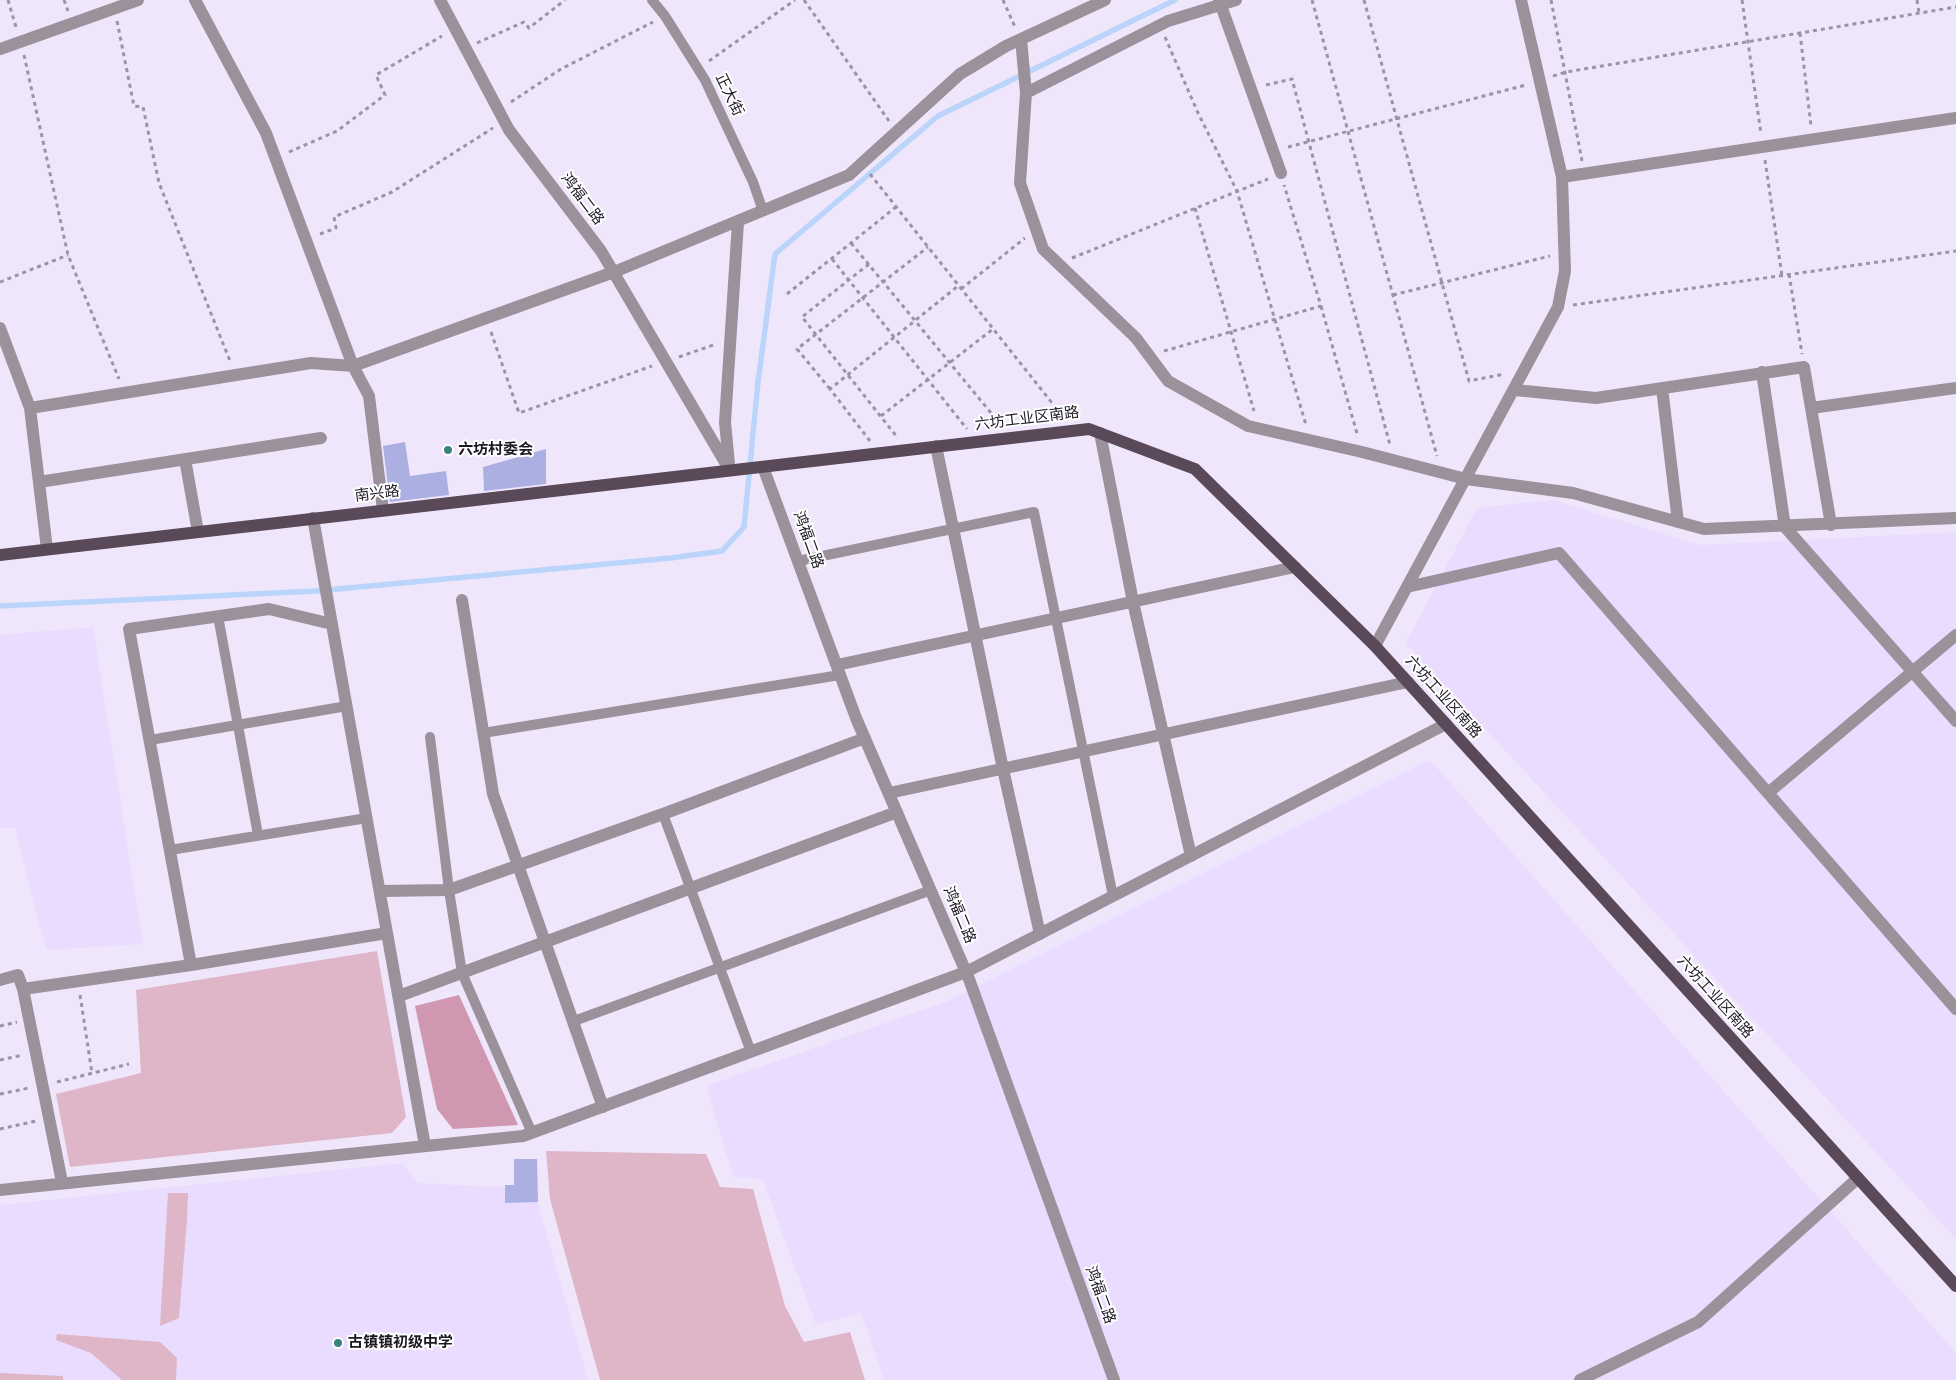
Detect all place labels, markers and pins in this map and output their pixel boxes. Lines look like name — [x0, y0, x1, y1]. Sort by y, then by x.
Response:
place label: 六坊村委会 — [458, 441, 533, 459]
marker: 六坊村委会 — [442, 444, 454, 456]
place label: 古镇镇初级中学 — [348, 1334, 453, 1352]
marker: 古镇镇初级中学 — [332, 1337, 344, 1349]

